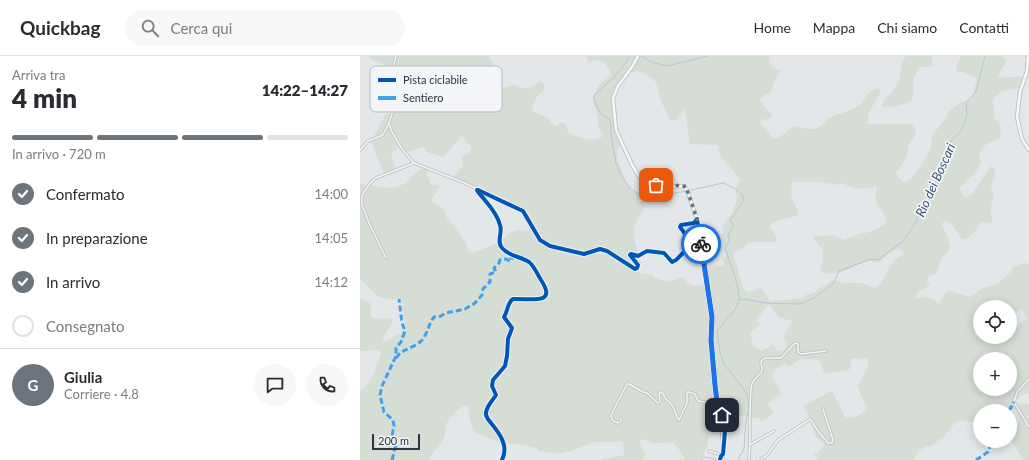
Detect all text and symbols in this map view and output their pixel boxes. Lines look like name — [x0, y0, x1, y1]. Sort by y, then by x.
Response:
search box — [125, 10, 405, 46]
text: Quickbag — [20, 16, 101, 39]
icon: search — [139, 17, 161, 39]
text: Cerca qui — [171, 19, 232, 37]
text: Home — [754, 19, 791, 36]
text: Mappa — [813, 19, 855, 36]
text: Chi siamo — [877, 19, 937, 36]
text: Contatti — [959, 19, 1009, 36]
legend — [370, 66, 502, 112]
text: Arriva tra — [12, 67, 65, 83]
text: Pista ciclabile — [403, 73, 468, 86]
text: 14:22–14:27 — [262, 81, 348, 99]
text: 4 min — [12, 82, 77, 114]
text: Sentiero — [403, 91, 443, 104]
water label: Rio dei Boscari — [912, 141, 958, 219]
text: In arrivo · 720 m — [12, 146, 106, 162]
pin — [639, 168, 673, 202]
icon: bag — [645, 174, 667, 196]
icon: check — [12, 183, 34, 205]
text: Confermato — [46, 185, 125, 203]
text: 14:00 — [315, 186, 348, 202]
courier — [681, 224, 721, 264]
icon: check — [12, 227, 34, 249]
text: In preparazione — [46, 229, 148, 247]
text: 14:05 — [315, 230, 348, 246]
icon: bike — [690, 233, 712, 255]
icon: check — [12, 271, 34, 293]
text: In arrivo — [46, 273, 100, 291]
text: 14:12 — [315, 274, 348, 290]
map controls — [973, 300, 1017, 448]
button: locate — [973, 300, 1017, 344]
text: Consegnato — [46, 317, 125, 335]
button: + — [973, 352, 1017, 396]
button: chat — [254, 364, 296, 406]
button: phone — [306, 364, 348, 406]
text: Giulia — [64, 368, 102, 386]
text: G — [28, 376, 38, 394]
text: Corriere · 4.8 — [64, 386, 139, 402]
pin — [705, 398, 739, 432]
icon: home — [711, 404, 733, 426]
button: − — [973, 404, 1017, 448]
scale bar — [372, 432, 420, 451]
text: 200 m — [378, 434, 409, 447]

